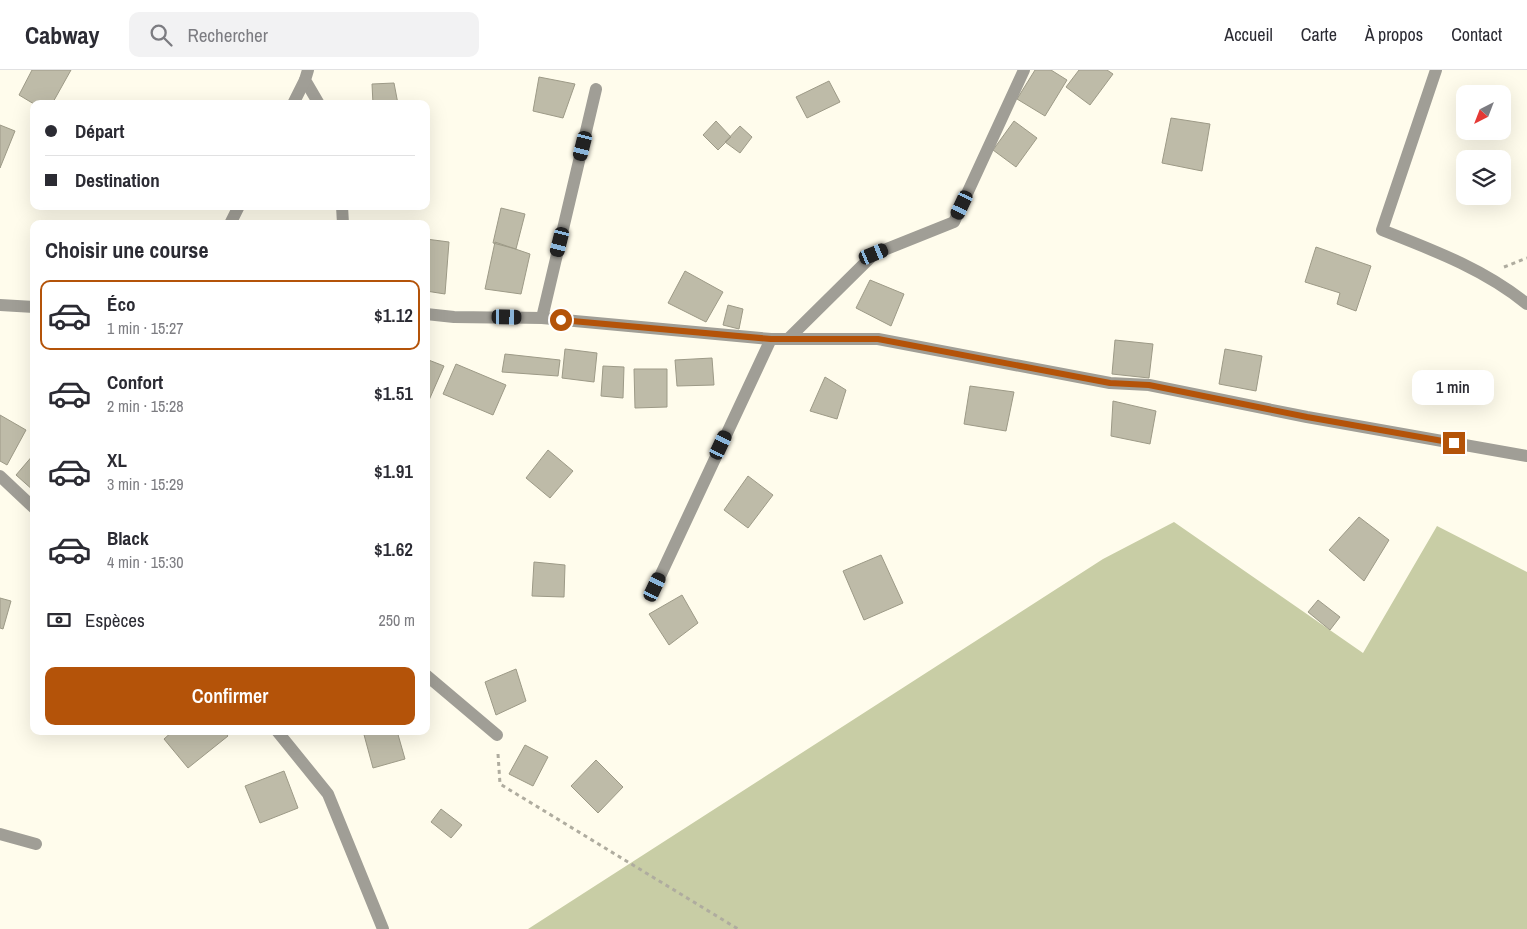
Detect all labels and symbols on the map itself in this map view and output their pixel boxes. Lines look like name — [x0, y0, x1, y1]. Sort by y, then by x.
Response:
north arrow — [1456, 85, 1511, 140]
car — [572, 130, 593, 162]
car — [948, 188, 975, 222]
car — [549, 226, 570, 258]
car — [857, 241, 890, 267]
car — [491, 309, 522, 325]
route start — [550, 309, 572, 331]
callout: 1 min — [1413, 370, 1495, 406]
car — [707, 428, 734, 462]
route end — [1443, 432, 1465, 454]
car — [641, 570, 668, 604]

